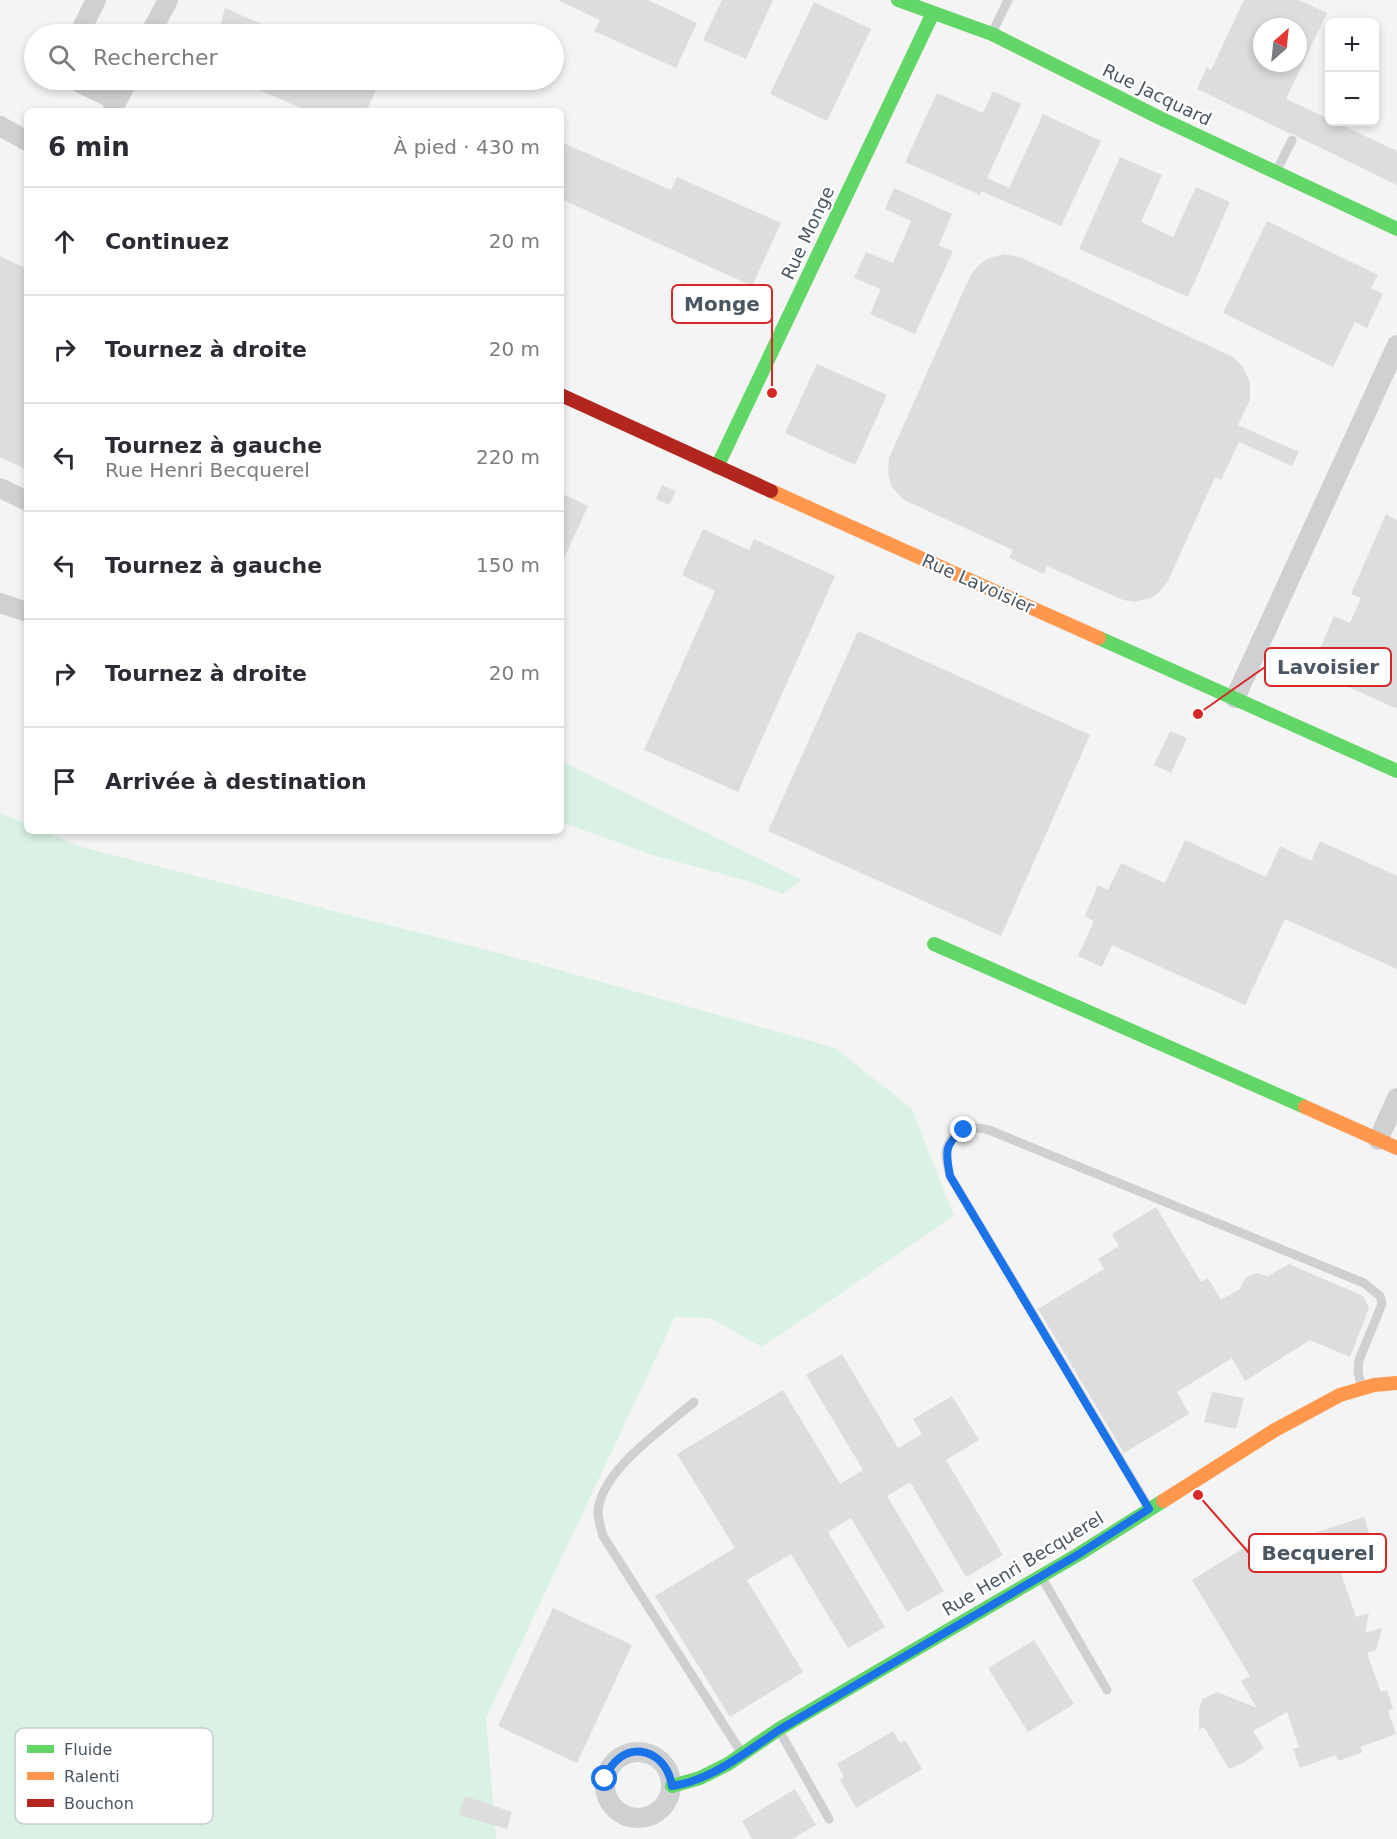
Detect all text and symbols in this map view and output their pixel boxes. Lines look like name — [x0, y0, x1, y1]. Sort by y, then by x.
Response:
north arrow — [1253, 18, 1307, 72]
map controls — [1325, 18, 1379, 126]
button: + — [1325, 18, 1379, 72]
search box — [24, 24, 564, 90]
icon: search — [45, 41, 78, 74]
text: Rechercher — [93, 45, 218, 70]
street label: Rue Jacquard — [1099, 59, 1215, 130]
button: − — [1325, 72, 1379, 126]
text: 6 min — [48, 132, 130, 162]
text: À pied · 430 m — [394, 135, 540, 159]
street label: Rue Monge — [777, 183, 838, 283]
icon: ahead — [48, 225, 81, 258]
text: Continuez — [105, 229, 229, 254]
text: 20 m — [489, 229, 540, 253]
callout: Monge — [672, 285, 772, 323]
text: Monge — [684, 292, 760, 316]
icon: right — [48, 333, 81, 366]
text: Tournez à droite — [105, 337, 307, 362]
text: 20 m — [489, 337, 540, 361]
text: Tournez à gauche — [105, 433, 322, 458]
icon: left — [48, 441, 81, 474]
text: 220 m — [476, 445, 540, 469]
text: Rue Henri Becquerel — [105, 458, 310, 482]
icon: left — [48, 549, 81, 582]
street label: Rue Lavoisier — [919, 549, 1038, 618]
text: Tournez à gauche — [105, 553, 322, 578]
text: 150 m — [476, 553, 540, 577]
callout: Lavoisier — [1265, 648, 1391, 686]
text: Lavoisier — [1277, 655, 1379, 679]
icon: right — [48, 657, 81, 690]
text: Tournez à droite — [105, 661, 307, 686]
text: 20 m — [489, 661, 540, 685]
icon: arrive — [48, 765, 81, 798]
text: Arrivée à destination — [105, 769, 367, 794]
route end — [950, 1116, 976, 1142]
street label: Rue Henri Becquerel — [938, 1507, 1107, 1620]
callout: Becquerel — [1249, 1534, 1386, 1572]
text: Becquerel — [1261, 1541, 1375, 1565]
legend — [15, 1728, 213, 1824]
text: Fluide — [64, 1740, 112, 1759]
route start — [591, 1765, 617, 1791]
text: Ralenti — [64, 1767, 120, 1786]
text: Bouchon — [64, 1794, 134, 1813]

